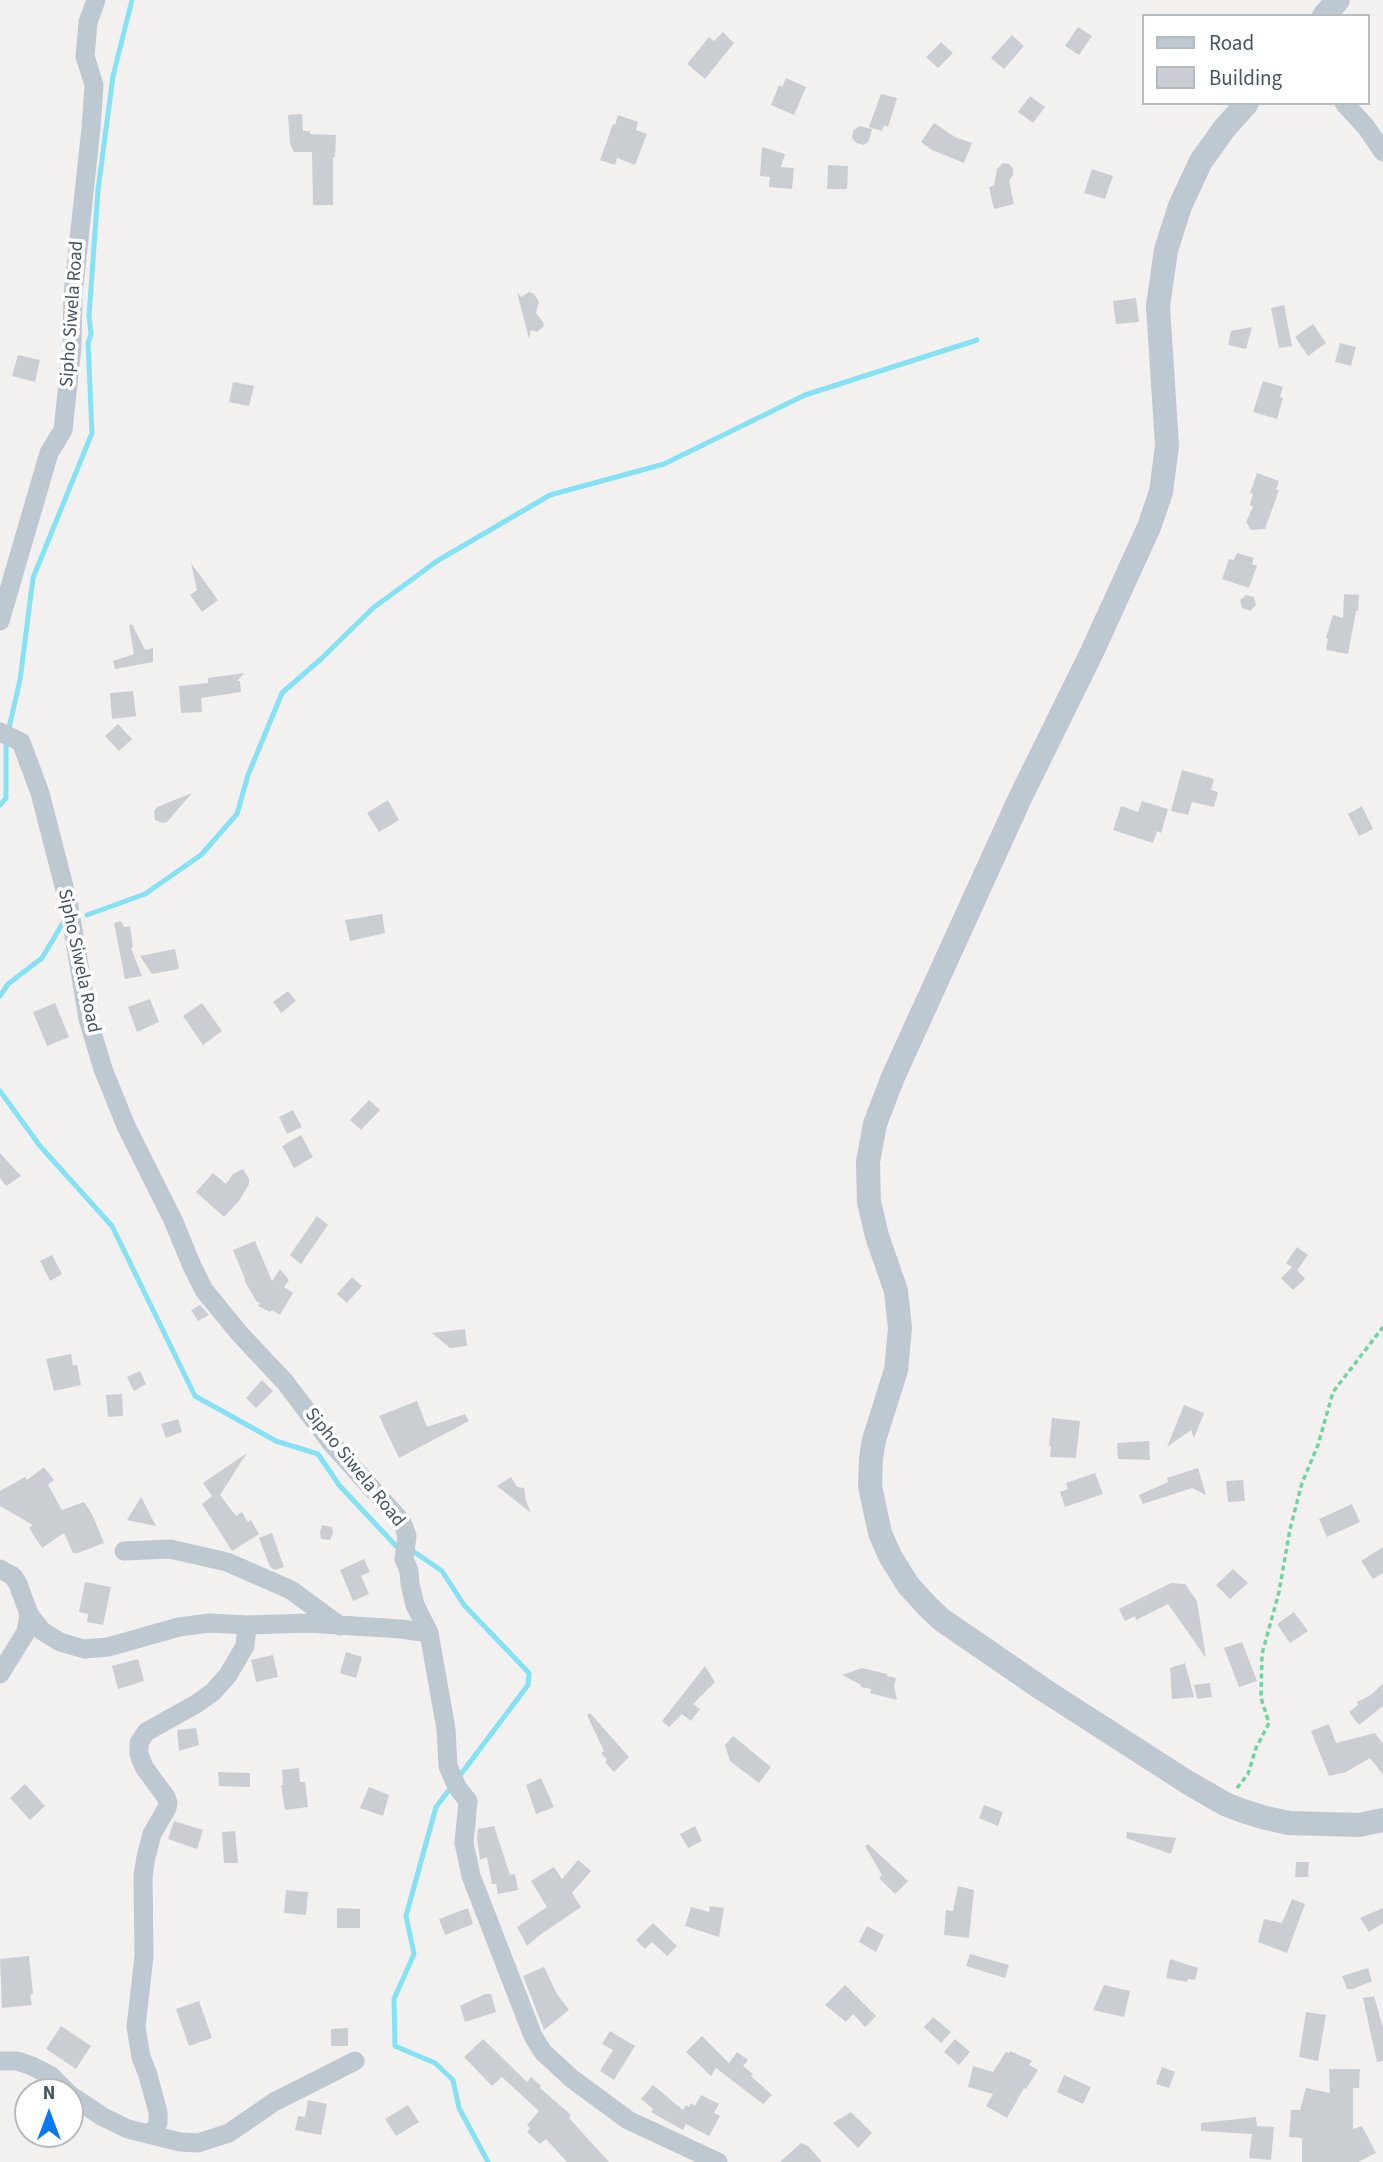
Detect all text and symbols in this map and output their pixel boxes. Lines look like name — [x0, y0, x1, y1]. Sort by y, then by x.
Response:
legend — [1142, 14, 1369, 105]
text: Road — [1209, 28, 1254, 58]
text: Building — [1209, 63, 1282, 93]
street label: Sipho Siwela Road — [57, 240, 89, 388]
street label: Sipho Siwela Road — [52, 887, 104, 1035]
street label: Sipho Siwela Road — [299, 1404, 409, 1532]
north arrow — [14, 2078, 84, 2148]
text: N — [43, 2080, 55, 2107]

